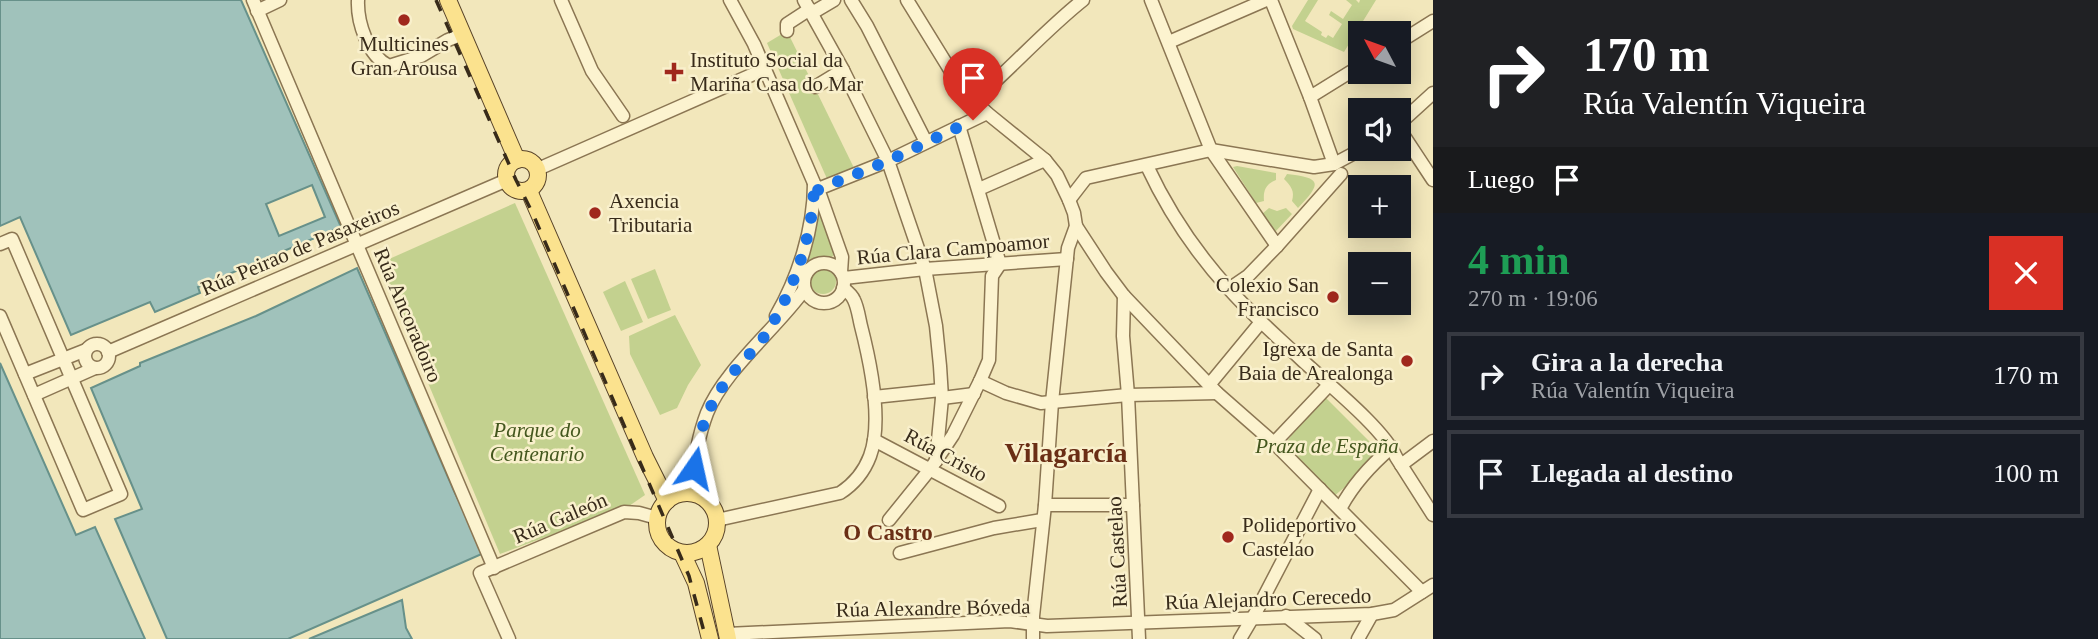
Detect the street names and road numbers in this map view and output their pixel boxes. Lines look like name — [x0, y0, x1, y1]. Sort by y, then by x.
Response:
street label: Rúa Peirao de Pasaxeiros — [197, 195, 403, 301]
street label: Rúa Clara Campoamor — [856, 229, 1050, 269]
street label: Rúa Ancoradoiro — [369, 244, 447, 386]
street label: Rúa Cristo — [900, 423, 992, 487]
street label: Rúa Galeón — [509, 487, 611, 549]
street label: Rúa Castelao — [1102, 496, 1132, 608]
street label: Rúa Alejandro Cerecedo — [1164, 583, 1372, 615]
street label: Rúa Alexandre Bóveda — [835, 594, 1031, 622]

